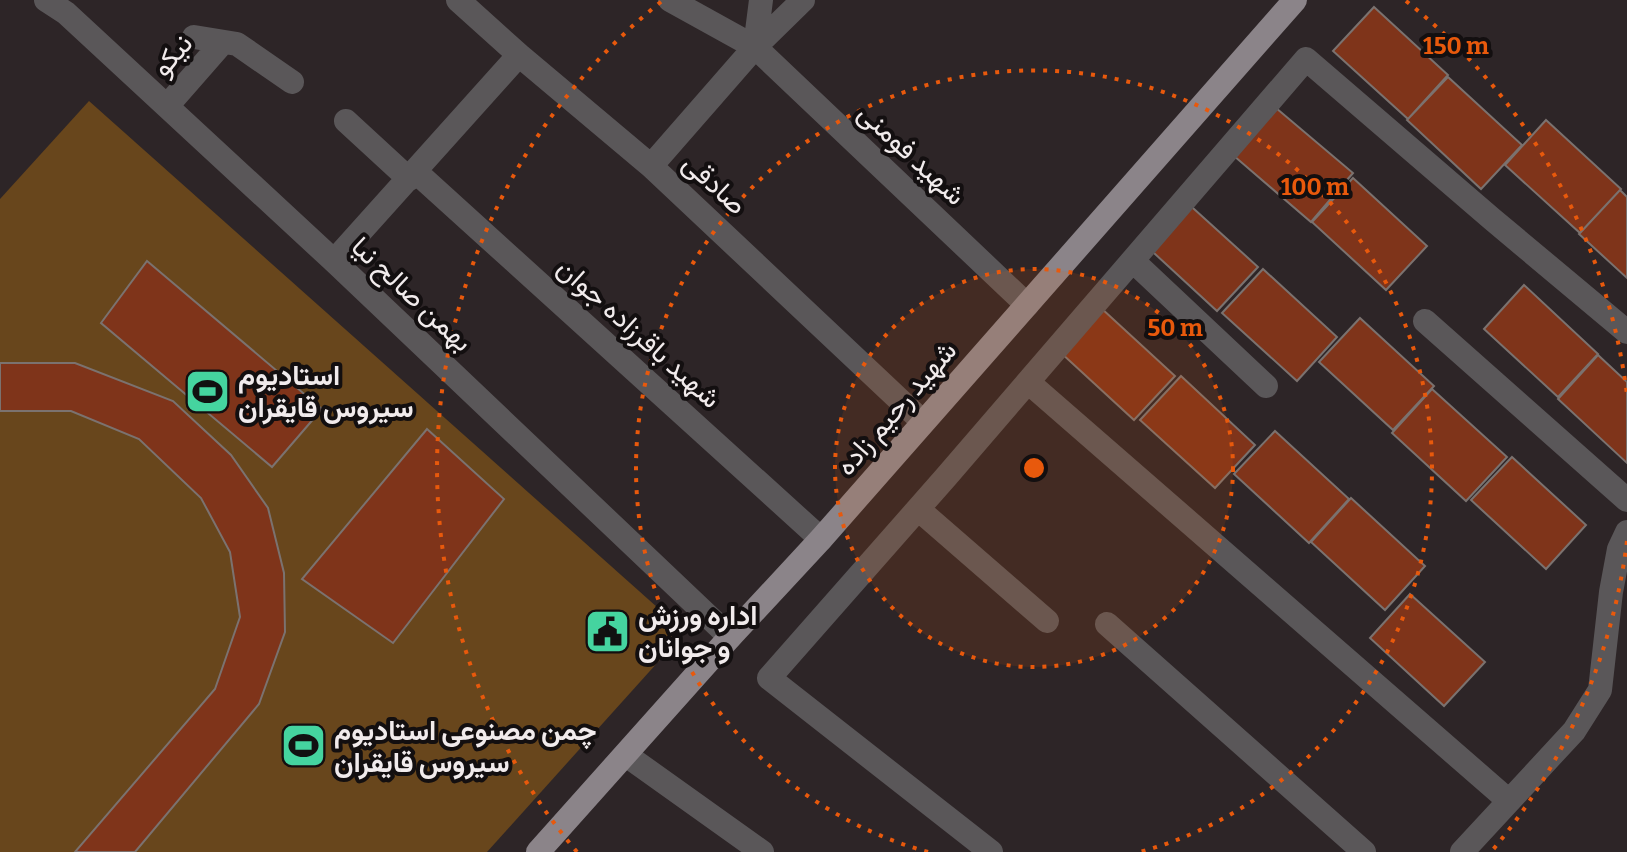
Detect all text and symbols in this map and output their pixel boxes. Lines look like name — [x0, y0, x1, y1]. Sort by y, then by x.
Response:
street label: نیکو — [145, 27, 200, 83]
text: 150 m — [1423, 32, 1489, 60]
street label: شهید فومنی — [851, 96, 972, 213]
street label: صادقی — [676, 146, 754, 222]
text: 100 m — [1281, 173, 1349, 201]
street label: بهمن صالح نیا — [343, 230, 479, 361]
street label: شهید باقرزاده جوان — [550, 251, 727, 416]
text: 50 m — [1147, 314, 1203, 342]
street label: شهید رحیم زاده — [829, 334, 965, 483]
place label: استادیوم سیروس قایقران — [238, 359, 414, 425]
sports icon: استادیوم سیروس قایقران — [183, 367, 231, 415]
centre of rings — [1020, 454, 1048, 482]
place label: اداره ورزش و جوانان — [638, 599, 757, 665]
public building icon: اداره ورزش و جوانان — [583, 607, 631, 655]
place label: چمن مصنوعی استادیوم سیروس قایقران — [334, 714, 597, 780]
sports icon: چمن مصنوعی استادیوم سیروس قایقران — [279, 722, 327, 770]

